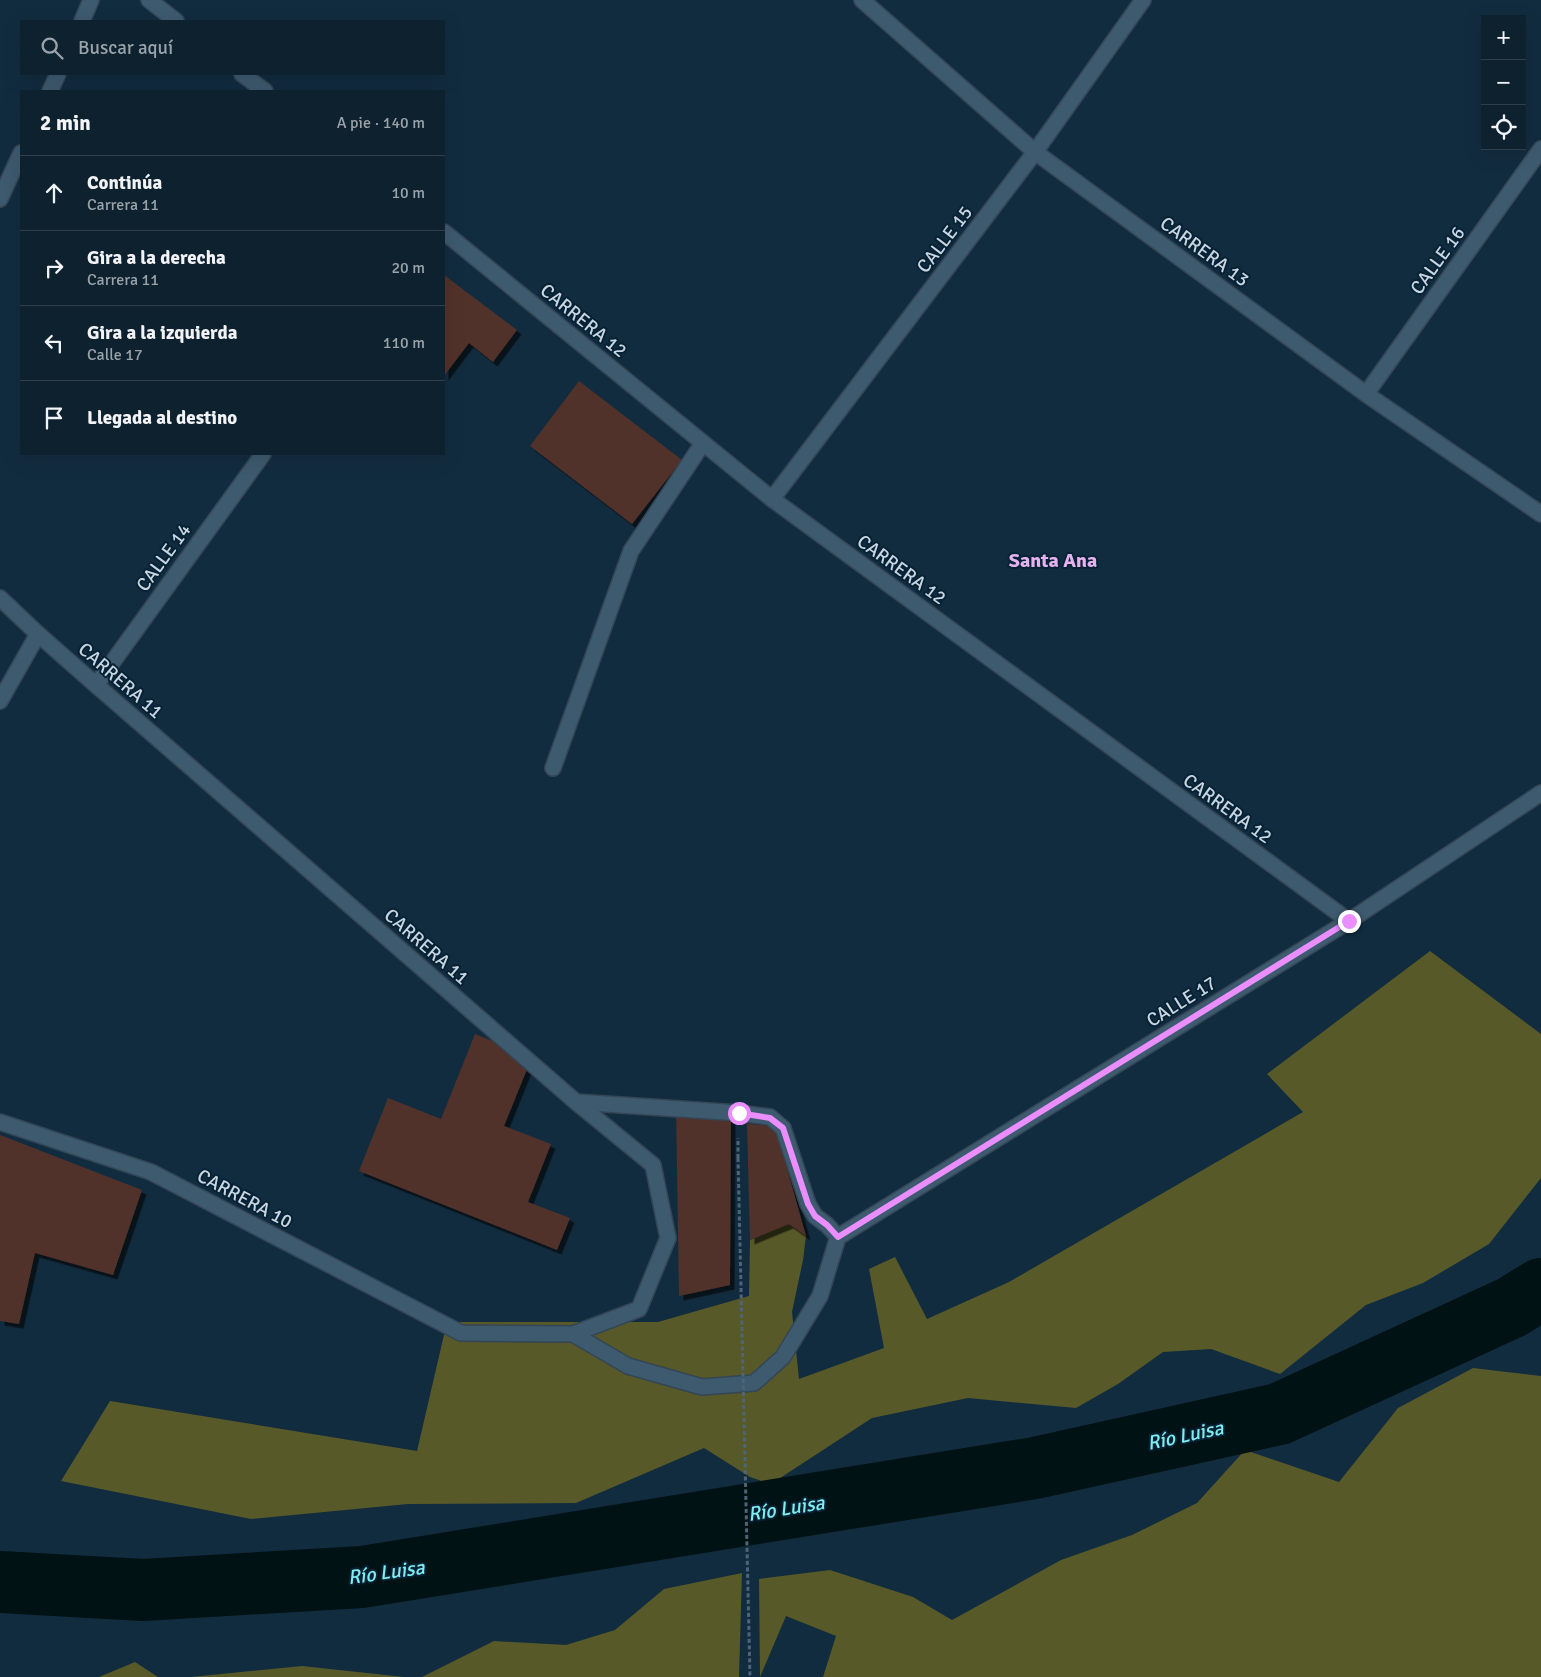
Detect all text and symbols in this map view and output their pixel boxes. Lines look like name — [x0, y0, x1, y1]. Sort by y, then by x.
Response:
map controls — [1481, 15, 1526, 150]
button: + — [1481, 15, 1526, 60]
search box — [20, 20, 445, 75]
icon: search — [38, 34, 66, 62]
text: Buscar aquí — [78, 36, 173, 60]
button: − — [1481, 60, 1526, 105]
button: locate — [1481, 105, 1526, 150]
text: 2 min — [40, 110, 91, 136]
text: A pie · 140 m — [337, 113, 425, 133]
text: Continúa — [87, 171, 162, 195]
icon: ahead — [40, 179, 68, 207]
text: 10 m — [391, 183, 425, 203]
text: Carrera 11 — [87, 195, 159, 215]
street label: CALLE 15 — [912, 201, 978, 278]
street label: CARRERA 13 — [1155, 211, 1254, 292]
street label: CALLE 16 — [1405, 222, 1470, 299]
text: Gira a la derecha — [87, 246, 226, 270]
icon: right — [40, 254, 68, 282]
text: 20 m — [391, 258, 425, 278]
text: Carrera 11 — [87, 270, 159, 290]
street label: CARRERA 12 — [535, 279, 631, 363]
text: Gira a la izquierda — [87, 321, 237, 345]
icon: left — [40, 329, 68, 357]
text: 110 m — [383, 333, 425, 353]
text: Calle 17 — [87, 345, 143, 365]
icon: arrive — [40, 404, 68, 432]
text: Llegada al destino — [87, 406, 237, 430]
street label: CALLE 14 — [131, 519, 196, 596]
street label: CARRERA 12 — [852, 529, 951, 610]
district label: Santa Ana — [1009, 548, 1097, 573]
street label: CARRERA 11 — [73, 637, 168, 724]
street label: CARRERA 12 — [1178, 768, 1277, 849]
street label: CARRERA 11 — [379, 903, 474, 990]
route end — [1338, 910, 1361, 933]
street label: CALLE 17 — [1142, 971, 1221, 1033]
route start — [728, 1102, 751, 1125]
street label: CARRERA 10 — [193, 1164, 296, 1234]
water label: Río Luisa — [1145, 1415, 1226, 1456]
water label: Río Luisa — [746, 1490, 827, 1527]
water label: Río Luisa — [346, 1555, 427, 1590]

